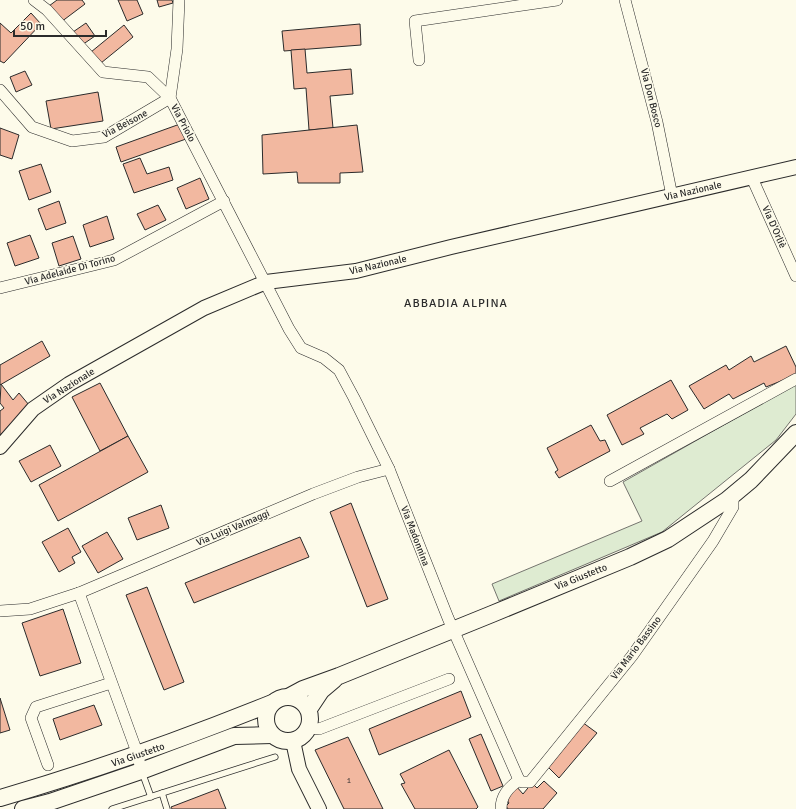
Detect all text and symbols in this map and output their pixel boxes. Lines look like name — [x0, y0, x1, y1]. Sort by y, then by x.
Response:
scale bar — [14, 12, 106, 38]
text: 50 m — [20, 19, 45, 34]
street label: Via Don Bosco — [638, 67, 664, 129]
street label: Via Priolo — [168, 102, 198, 144]
street label: Via Beisone — [100, 107, 150, 141]
street label: Via Nazionale — [663, 179, 723, 203]
street label: Via D'Orliè — [759, 204, 789, 250]
street label: Via Adelaide Di Torino — [23, 252, 117, 288]
street label: Via Nazionale — [348, 253, 408, 277]
district label: ABBADIA ALPINA — [404, 296, 508, 311]
street label: Via Nazionale — [41, 365, 97, 407]
street label: Via Madonnina — [398, 504, 432, 568]
street label: Via Luigi Valmaggi — [194, 507, 272, 549]
street label: Via Giustetto — [553, 561, 609, 593]
street label: Via Mario Bassino — [608, 614, 664, 682]
street label: Via Giustetto — [110, 740, 166, 770]
house number: 1 — [347, 775, 351, 785]

